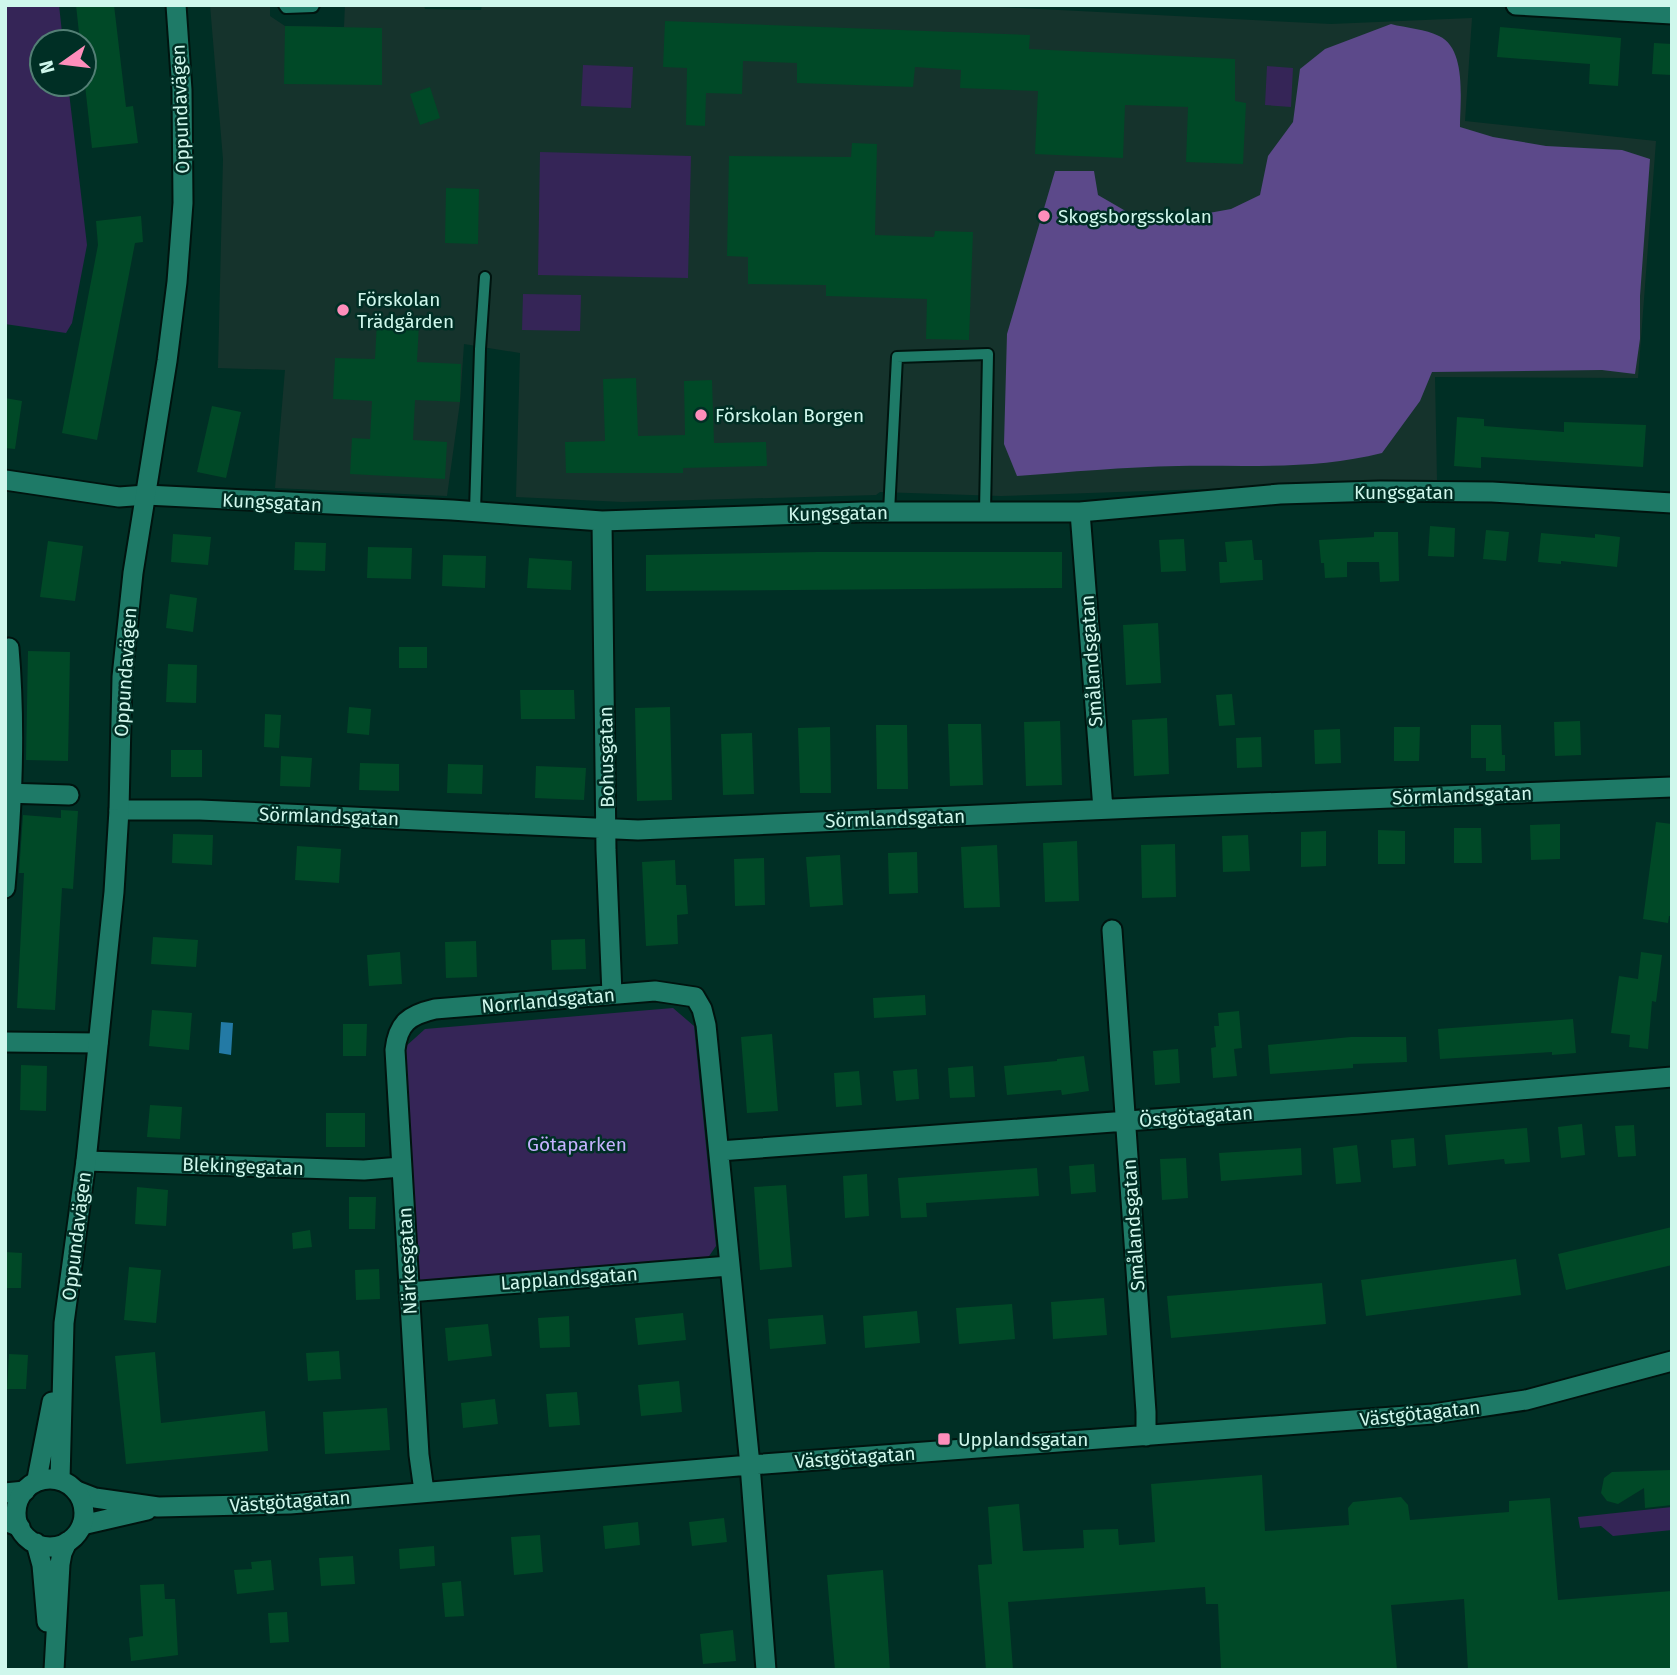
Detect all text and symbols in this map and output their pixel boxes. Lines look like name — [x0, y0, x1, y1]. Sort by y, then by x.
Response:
north arrow — [28, 28, 98, 98]
street label: Oppundavägen — [167, 44, 194, 174]
text: N — [34, 58, 60, 76]
place label: Skogsborgsskolan — [1058, 205, 1212, 228]
marker: Skogsborgsskolan — [1036, 208, 1052, 224]
place label: Förskolan Trädgården — [357, 288, 454, 333]
marker: Förskolan Trädgården — [335, 302, 351, 318]
place label: Förskolan Borgen — [715, 404, 864, 427]
marker: Förskolan Borgen — [693, 407, 709, 423]
street label: Kungsgatan — [1354, 481, 1454, 504]
street label: Kungsgatan — [221, 488, 322, 517]
street label: Kungsgatan — [788, 501, 888, 526]
street label: Smålandsgatan — [1075, 594, 1108, 728]
street label: Oppundavägen — [110, 607, 141, 737]
street label: Bohusgatan — [594, 706, 619, 808]
street label: Sörmlandsgatan — [1392, 782, 1533, 809]
street label: Sörmlandsgatan — [258, 803, 399, 830]
street label: Sörmlandsgatan — [825, 805, 966, 832]
street label: Norrlandsgatan — [480, 983, 616, 1018]
street label: Östgötagatan — [1138, 1101, 1254, 1132]
park label: Götaparken — [527, 1133, 627, 1156]
street label: Blekingegatan — [182, 1153, 304, 1180]
street label: Smålandsgatan — [1117, 1158, 1150, 1292]
street label: Oppundavägen — [57, 1170, 96, 1302]
street label: Närkesgatan — [393, 1207, 422, 1315]
street label: Lapplandsgatan — [500, 1262, 638, 1295]
street label: Västgötagatan — [1359, 1396, 1481, 1431]
place label: Upplandsgatan — [958, 1428, 1088, 1451]
marker: Upplandsgatan — [936, 1431, 952, 1447]
street label: Västgötagatan — [794, 1442, 916, 1473]
street label: Västgötagatan — [229, 1486, 351, 1517]

